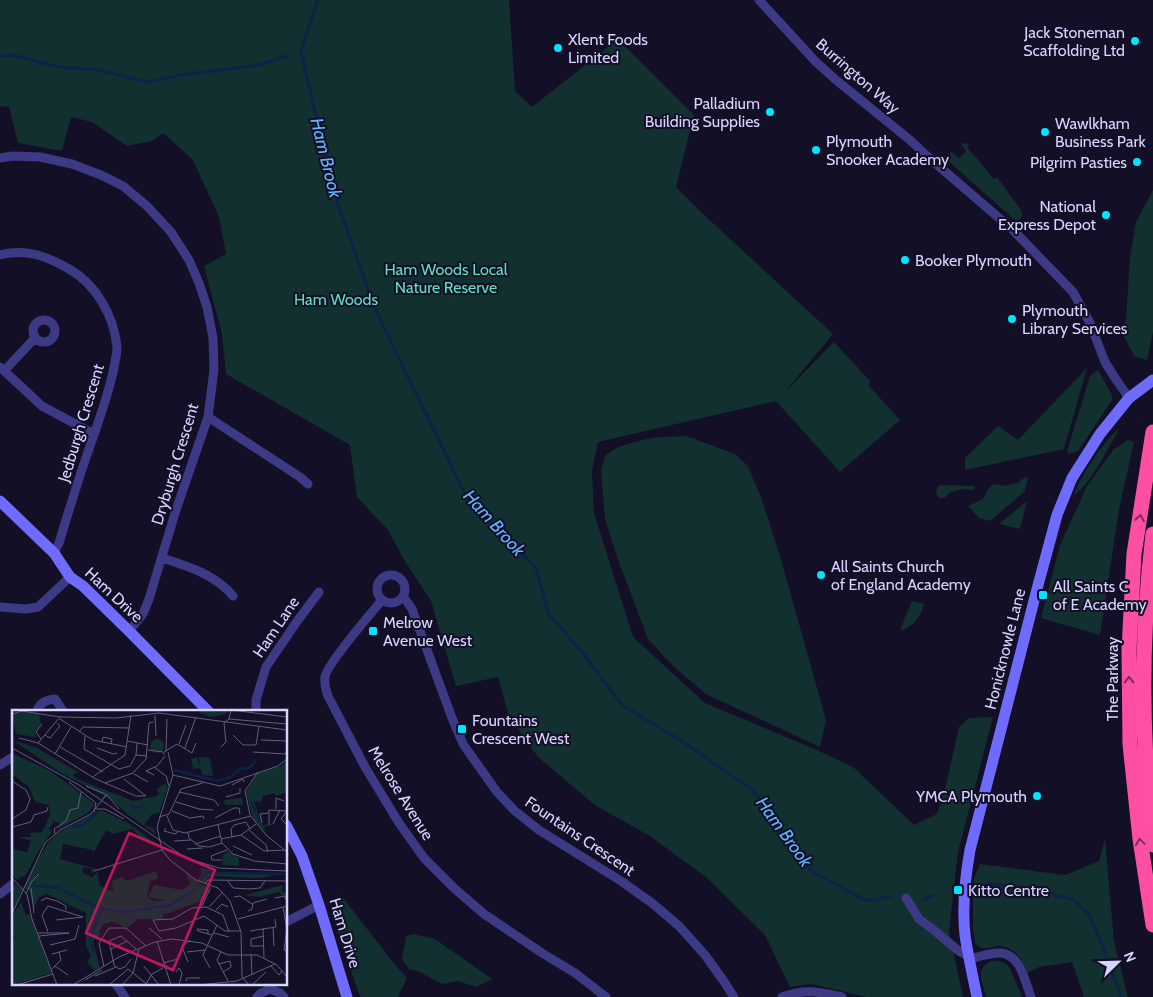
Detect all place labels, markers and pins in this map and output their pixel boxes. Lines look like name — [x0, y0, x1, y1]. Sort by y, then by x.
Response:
place label: Jack Stoneman Scaffolding Ltd — [1023, 23, 1125, 60]
place label: Xlent Foods Limited — [568, 30, 648, 67]
marker: Jack Stoneman Scaffolding Ltd — [1129, 35, 1141, 47]
marker: Xlent Foods Limited — [552, 42, 564, 54]
place label: Palladium Building Supplies — [645, 94, 760, 131]
marker: Palladium Building Supplies — [764, 106, 776, 118]
place label: Wawlkham Business Park — [1055, 114, 1147, 151]
marker: Wawlkham Business Park — [1039, 126, 1051, 138]
place label: Plymouth Snooker Academy — [826, 132, 949, 169]
marker: Plymouth Snooker Academy — [810, 144, 822, 156]
place label: Pilgrim Pasties — [1030, 153, 1127, 172]
marker: Pilgrim Pasties — [1131, 156, 1143, 168]
place label: National Express Depot — [998, 197, 1097, 234]
marker: National Express Depot — [1100, 209, 1112, 221]
place label: Booker Plymouth — [915, 251, 1032, 270]
marker: Booker Plymouth — [899, 254, 911, 266]
place label: Plymouth Library Services — [1022, 301, 1128, 338]
marker: Plymouth Library Services — [1006, 313, 1018, 325]
place label: All Saints Church of England Academy — [831, 557, 971, 594]
marker: All Saints Church of England Academy — [815, 569, 827, 581]
place label: All Saints C of E Academy — [1053, 577, 1147, 614]
marker: All Saints C of E Academy — [1037, 589, 1049, 601]
place label: Melrow Avenue West — [383, 613, 473, 650]
marker: Melrow Avenue West — [367, 625, 379, 637]
place label: Fountains Crescent West — [472, 711, 570, 748]
marker: Fountains Crescent West — [456, 723, 468, 735]
place label: YMCA Plymouth — [915, 787, 1027, 806]
marker: YMCA Plymouth — [1031, 790, 1043, 802]
place label: Kitto Centre — [968, 881, 1049, 900]
marker: Kitto Centre — [952, 884, 964, 896]

